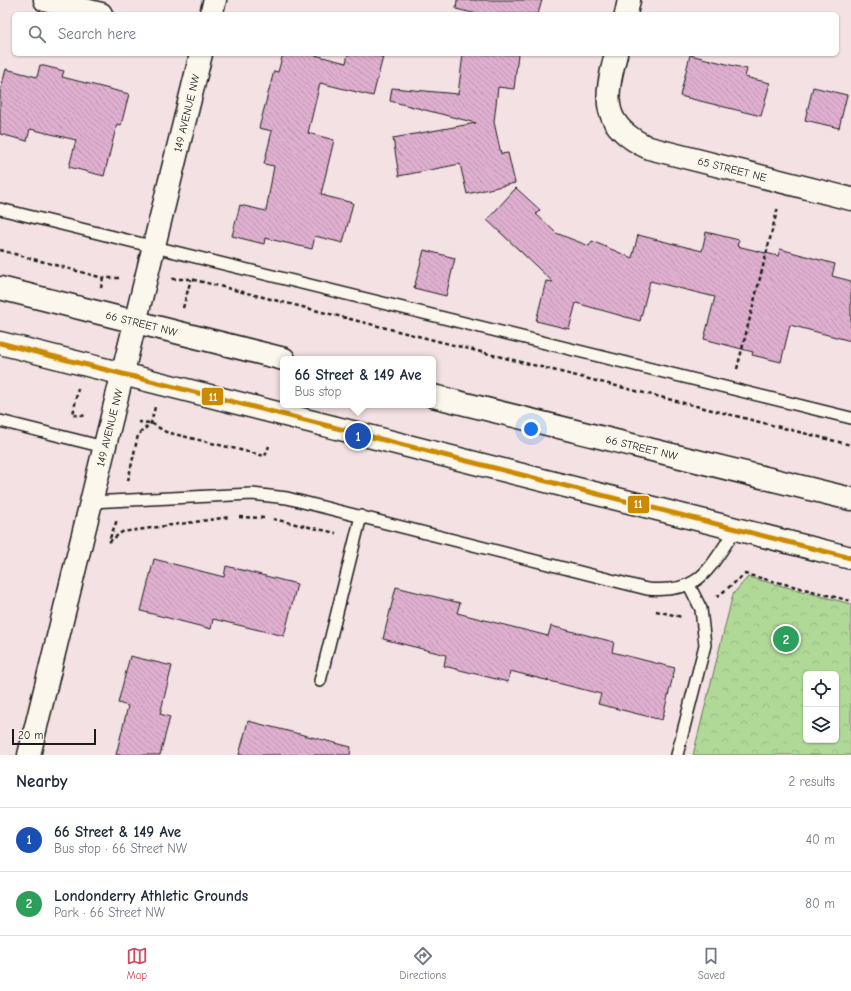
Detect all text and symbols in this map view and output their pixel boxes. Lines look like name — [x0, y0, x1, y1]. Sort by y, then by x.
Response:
search box — [12, 12, 839, 56]
icon: search — [26, 23, 48, 45]
text: Search here — [58, 25, 136, 43]
street label: 149 AVENUE NW — [171, 72, 202, 153]
street label: 65 STREET NE — [696, 154, 768, 184]
street label: 66 STREET NW — [104, 308, 179, 339]
popup — [280, 356, 436, 408]
text: 66 Street & 149 Ave — [294, 366, 422, 384]
text: Bus stop — [294, 384, 341, 399]
street label: 149 AVENUE NW — [94, 387, 125, 468]
line badge: 11 — [201, 387, 224, 406]
text: 11 — [209, 391, 217, 404]
your location — [521, 419, 541, 439]
pin: 1 — [345, 421, 371, 451]
street label: 66 STREET NW — [605, 432, 679, 463]
line badge: 11 — [627, 495, 650, 514]
text: 11 — [634, 498, 642, 511]
pin: 2 — [773, 624, 799, 654]
map controls — [803, 671, 839, 743]
button: locate — [803, 671, 839, 707]
button: layers — [803, 707, 839, 743]
scale bar — [12, 727, 96, 746]
text: 20 m — [18, 729, 43, 742]
text: Nearby — [16, 772, 67, 791]
text: 2 results — [788, 774, 835, 789]
text: 66 Street & 149 Ave — [54, 823, 181, 841]
text: 1 — [26, 832, 32, 847]
text: 40 m — [806, 832, 835, 847]
text: Bus stop · 66 Street NW — [54, 841, 187, 856]
text: Londonderry Athletic Grounds — [54, 887, 248, 905]
text: 2 — [26, 896, 32, 911]
text: 80 m — [805, 896, 835, 911]
text: Park · 66 Street NW — [54, 905, 165, 920]
tab: Map — [126, 945, 148, 982]
tab: Directions — [400, 945, 446, 982]
tab: Saved — [698, 945, 725, 982]

